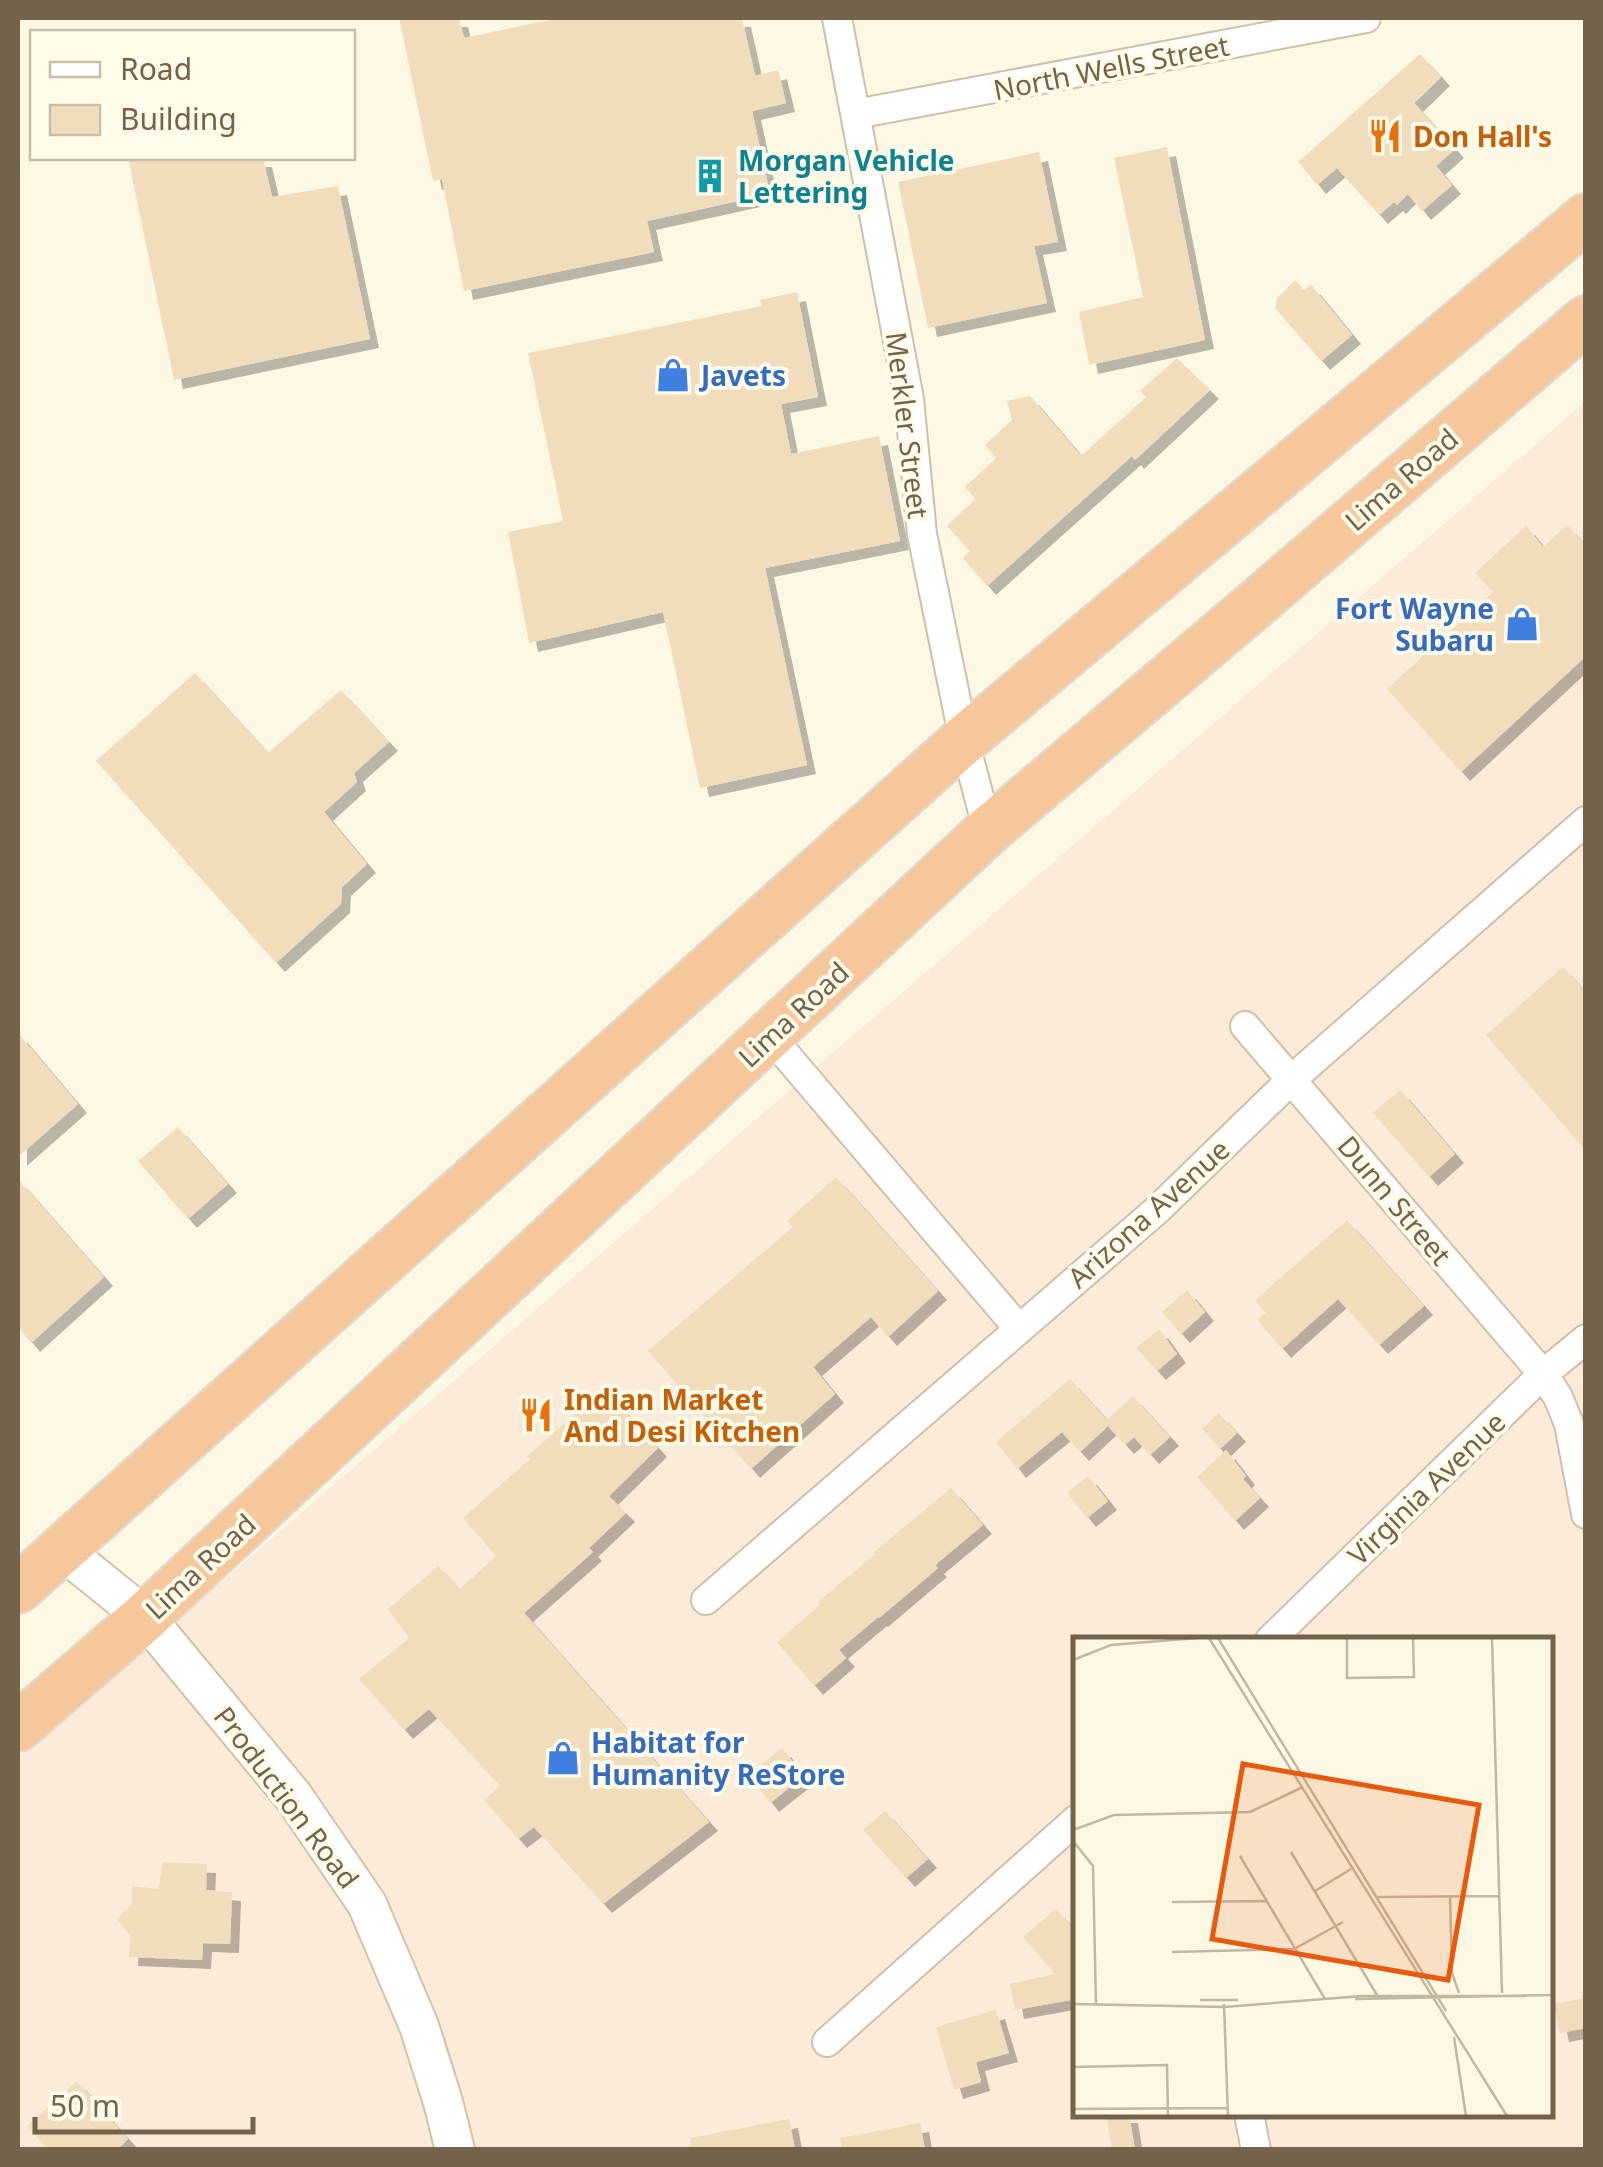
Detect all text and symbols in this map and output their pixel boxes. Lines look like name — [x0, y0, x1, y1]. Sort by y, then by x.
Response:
street label: North Wells Street — [990, 26, 1232, 108]
legend — [30, 30, 355, 160]
text: Road — [120, 48, 192, 89]
text: Building — [120, 98, 237, 139]
restaurant icon: Don Hall's — [1366, 117, 1404, 155]
place label: Don Hall's — [1413, 117, 1552, 155]
place label: Morgan Vehicle Lettering — [738, 141, 955, 211]
building icon: Morgan Vehicle Lettering — [691, 157, 729, 195]
street label: Merkler Street — [878, 330, 938, 520]
shop icon: Javets — [654, 356, 692, 394]
place label: Javets — [698, 356, 786, 394]
street label: Lima Road — [1336, 419, 1466, 539]
place label: Fort Wayne Subaru — [1335, 589, 1494, 659]
shop icon: Fort Wayne Subaru — [1503, 605, 1541, 643]
street label: Lima Road — [729, 953, 857, 1075]
street label: Dunn Street — [1330, 1127, 1460, 1273]
street label: Arizona Avenue — [1059, 1130, 1237, 1296]
place label: Indian Market And Desi Kitchen — [564, 1380, 800, 1450]
restaurant icon: Indian Market And Desi Kitchen — [517, 1396, 555, 1434]
street label: Virginia Avenue — [1339, 1403, 1513, 1573]
street label: Lima Road — [136, 1505, 264, 1627]
inset map — [1073, 1637, 1553, 2117]
street label: Production Road — [206, 1698, 368, 1896]
place label: Habitat for Humanity ReStore — [591, 1723, 846, 1793]
shop icon: Habitat for Humanity ReStore — [544, 1739, 582, 1777]
scale bar — [35, 2072, 252, 2134]
text: 50 m — [50, 2085, 120, 2126]

